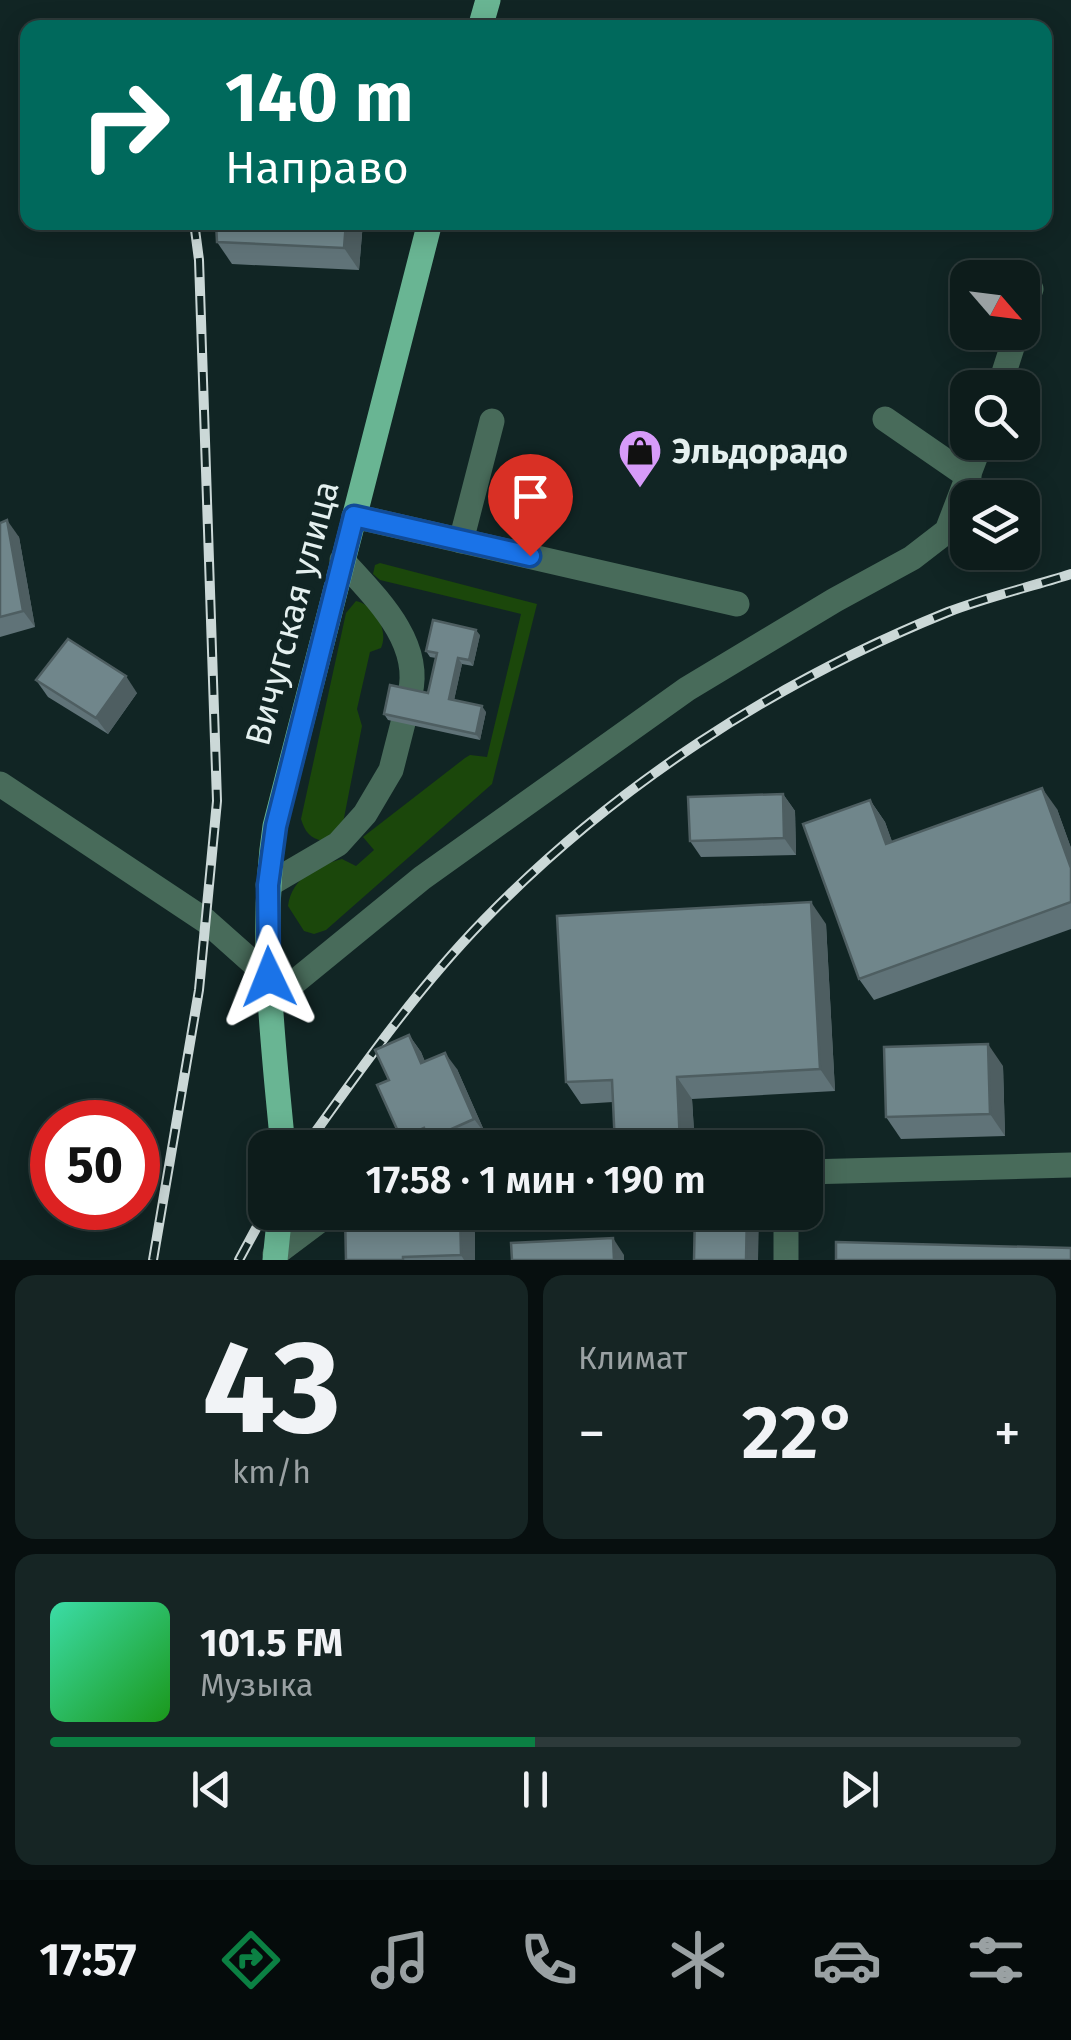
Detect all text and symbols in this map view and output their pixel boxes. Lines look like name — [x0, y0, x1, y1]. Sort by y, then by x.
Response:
text: 140 m — [225, 56, 414, 140]
icon: right — [60, 60, 190, 190]
text: Направо — [225, 141, 409, 195]
north arrow — [950, 260, 1040, 350]
map controls — [950, 260, 1040, 570]
button: search — [950, 370, 1040, 460]
shop icon: Эльдорадо — [617, 428, 663, 489]
place label: Эльдорадо — [672, 430, 848, 472]
pin — [488, 454, 573, 557]
icon: arrive — [503, 469, 558, 524]
street label: Вичугская улица — [236, 476, 348, 750]
button: layers — [950, 480, 1040, 570]
position arrow — [217, 925, 321, 1029]
speed limit sign: 50 — [30, 1100, 160, 1230]
text: 17:58 · 1 мин · 190 m — [365, 1157, 706, 1203]
text: 43 — [202, 1310, 341, 1466]
text: Климат — [578, 1339, 687, 1377]
text: 22° — [742, 1388, 857, 1478]
text: − — [578, 1401, 606, 1467]
text: + — [994, 1401, 1021, 1467]
text: km/h — [232, 1453, 311, 1491]
text: 101.5 FM — [200, 1620, 343, 1666]
text: Музыка — [200, 1666, 313, 1704]
icon: previous — [184, 1762, 239, 1817]
icon: pause — [508, 1762, 563, 1817]
icon: next — [832, 1762, 887, 1817]
icon: directions — [216, 1925, 286, 1995]
icon: music — [365, 1925, 435, 1995]
icon: phone — [514, 1925, 584, 1995]
icon: climate — [663, 1925, 733, 1995]
icon: car — [812, 1925, 882, 1995]
icon: filters — [961, 1925, 1031, 1995]
text: 17:57 — [40, 1933, 137, 1987]

